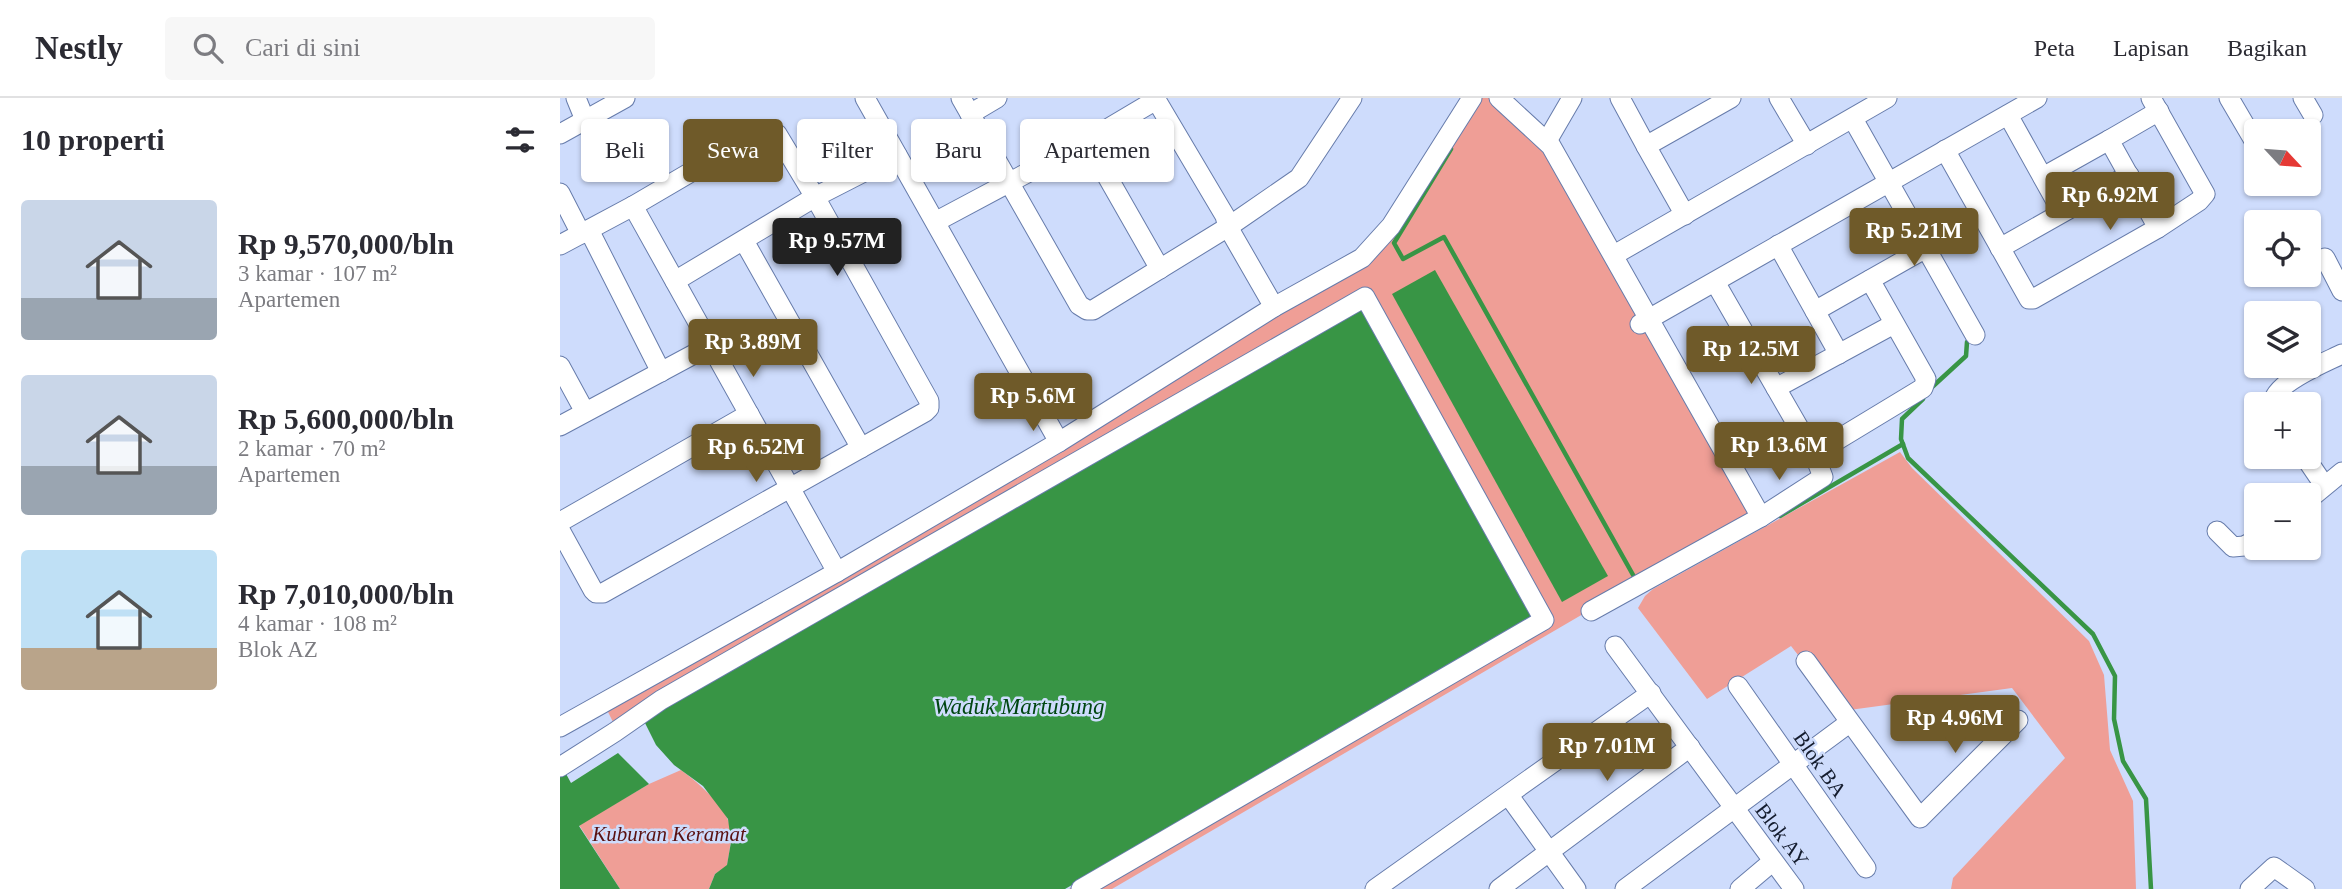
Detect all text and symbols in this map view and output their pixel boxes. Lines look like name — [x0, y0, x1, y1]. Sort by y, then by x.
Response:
search box — [165, 17, 655, 80]
icon: search — [189, 29, 227, 67]
text: Nestly — [35, 30, 123, 66]
text: Cari di sini — [245, 33, 361, 62]
text: Peta — [2034, 35, 2075, 61]
text: Lapisan — [2113, 35, 2189, 61]
text: Bagikan — [2227, 35, 2307, 61]
chip: Beli — [581, 119, 669, 182]
chip: Sewa — [683, 119, 783, 182]
chip: Filter — [797, 119, 897, 182]
chip: Baru — [911, 119, 1006, 182]
chip: Apartemen — [1020, 119, 1174, 182]
north arrow — [2244, 119, 2320, 196]
map controls — [2244, 119, 2321, 560]
icon: filters — [501, 121, 539, 159]
text: 10 properti — [21, 123, 165, 156]
pin: Rp 6.92M — [2038, 172, 2182, 232]
text: Rp 6.92M — [2061, 182, 2159, 207]
pin: Rp 5.21M — [1842, 208, 1986, 268]
button: locate — [2244, 210, 2321, 287]
pin: Rp 9.57M — [765, 218, 909, 278]
text: Rp 5.21M — [1865, 218, 1963, 243]
text: Rp 9,570,000/bln — [238, 227, 454, 260]
icon: home — [77, 228, 161, 312]
text: Rp 9.57M — [788, 228, 886, 253]
text: 3 kamar · 107 m² — [238, 261, 397, 286]
text: Apartemen — [238, 287, 340, 312]
button: layers — [2244, 301, 2321, 378]
pin: Rp 3.89M — [681, 320, 825, 379]
pin: Rp 12.5M — [1679, 327, 1823, 386]
text: Rp 3.89M — [704, 329, 802, 354]
text: Rp 12.5M — [1702, 336, 1800, 361]
pin: Rp 5.6M — [968, 374, 1098, 433]
text: Rp 5.6M — [990, 383, 1076, 408]
button: + — [2244, 392, 2321, 469]
text: Rp 5,600,000/bln — [238, 402, 454, 435]
icon: home — [77, 403, 161, 487]
pin: Rp 13.6M — [1707, 422, 1851, 482]
pin: Rp 6.52M — [684, 424, 828, 484]
text: Rp 13.6M — [1730, 432, 1828, 457]
text: Rp 6.52M — [707, 434, 805, 459]
text: 2 kamar · 70 m² — [238, 436, 385, 461]
text: Apartemen — [238, 462, 340, 487]
button: − — [2244, 483, 2321, 560]
text: Rp 7,010,000/bln — [238, 577, 454, 610]
icon: home — [77, 578, 161, 662]
text: 4 kamar · 108 m² — [238, 611, 397, 636]
text: Blok AZ — [238, 637, 318, 662]
water label: Waduk Martubung — [933, 694, 1105, 719]
pin: Rp 4.96M — [1883, 696, 2027, 755]
text: Rp 4.96M — [1906, 705, 2004, 730]
pin: Rp 7.01M — [1535, 724, 1679, 783]
street label: Blok BA — [1789, 726, 1852, 802]
text: Rp 7.01M — [1558, 733, 1656, 758]
street label: Blok AY — [1750, 798, 1814, 872]
park label: Kuburan Keramat — [591, 822, 747, 846]

